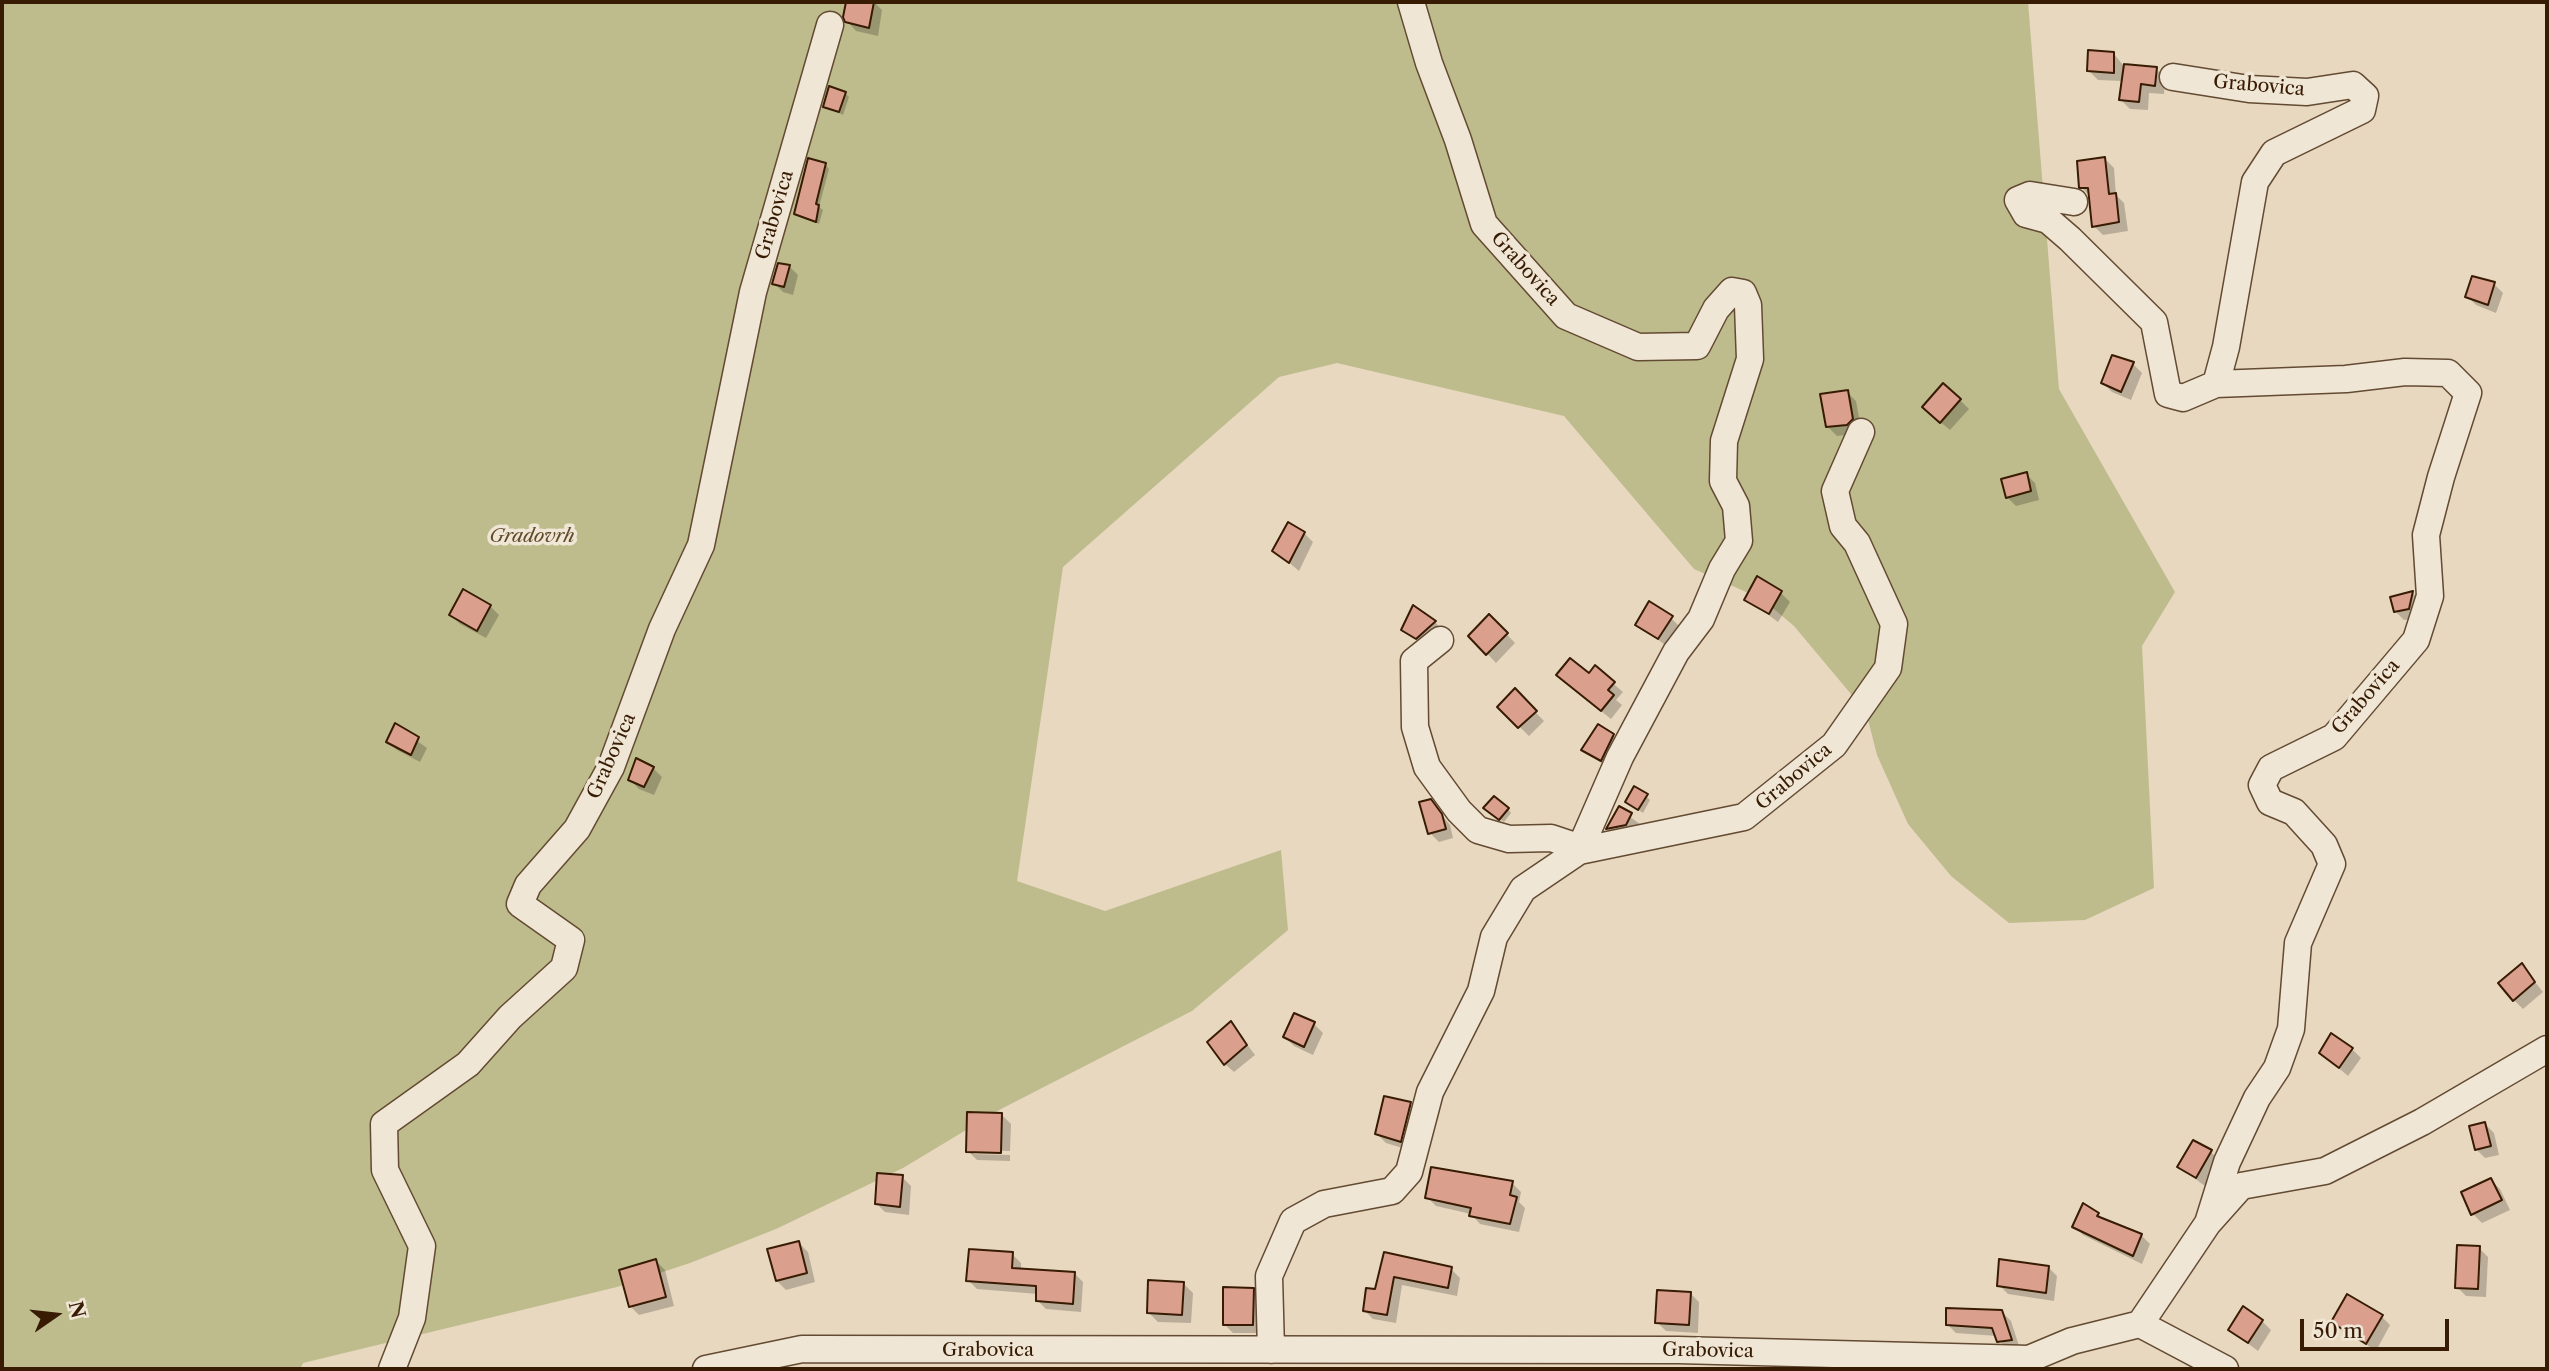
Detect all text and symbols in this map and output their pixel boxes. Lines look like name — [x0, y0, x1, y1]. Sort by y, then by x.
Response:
street label: Grabovica — [2212, 71, 2306, 101]
street label: Grabovica — [751, 168, 799, 262]
street label: Grabovica — [1486, 227, 1564, 311]
park label: Gradovrh — [489, 526, 575, 548]
street label: Grabovica — [2327, 655, 2405, 739]
street label: Grabovica — [583, 709, 641, 803]
street label: Grabovica — [1751, 739, 1837, 815]
north arrow — [21, 1280, 91, 1350]
text: N — [64, 1299, 90, 1321]
scale bar — [2304, 1304, 2453, 1348]
text: 50 m — [2313, 1318, 2363, 1343]
street label: Grabovica — [1662, 1339, 1754, 1363]
street label: Grabovica — [942, 1340, 1034, 1362]

